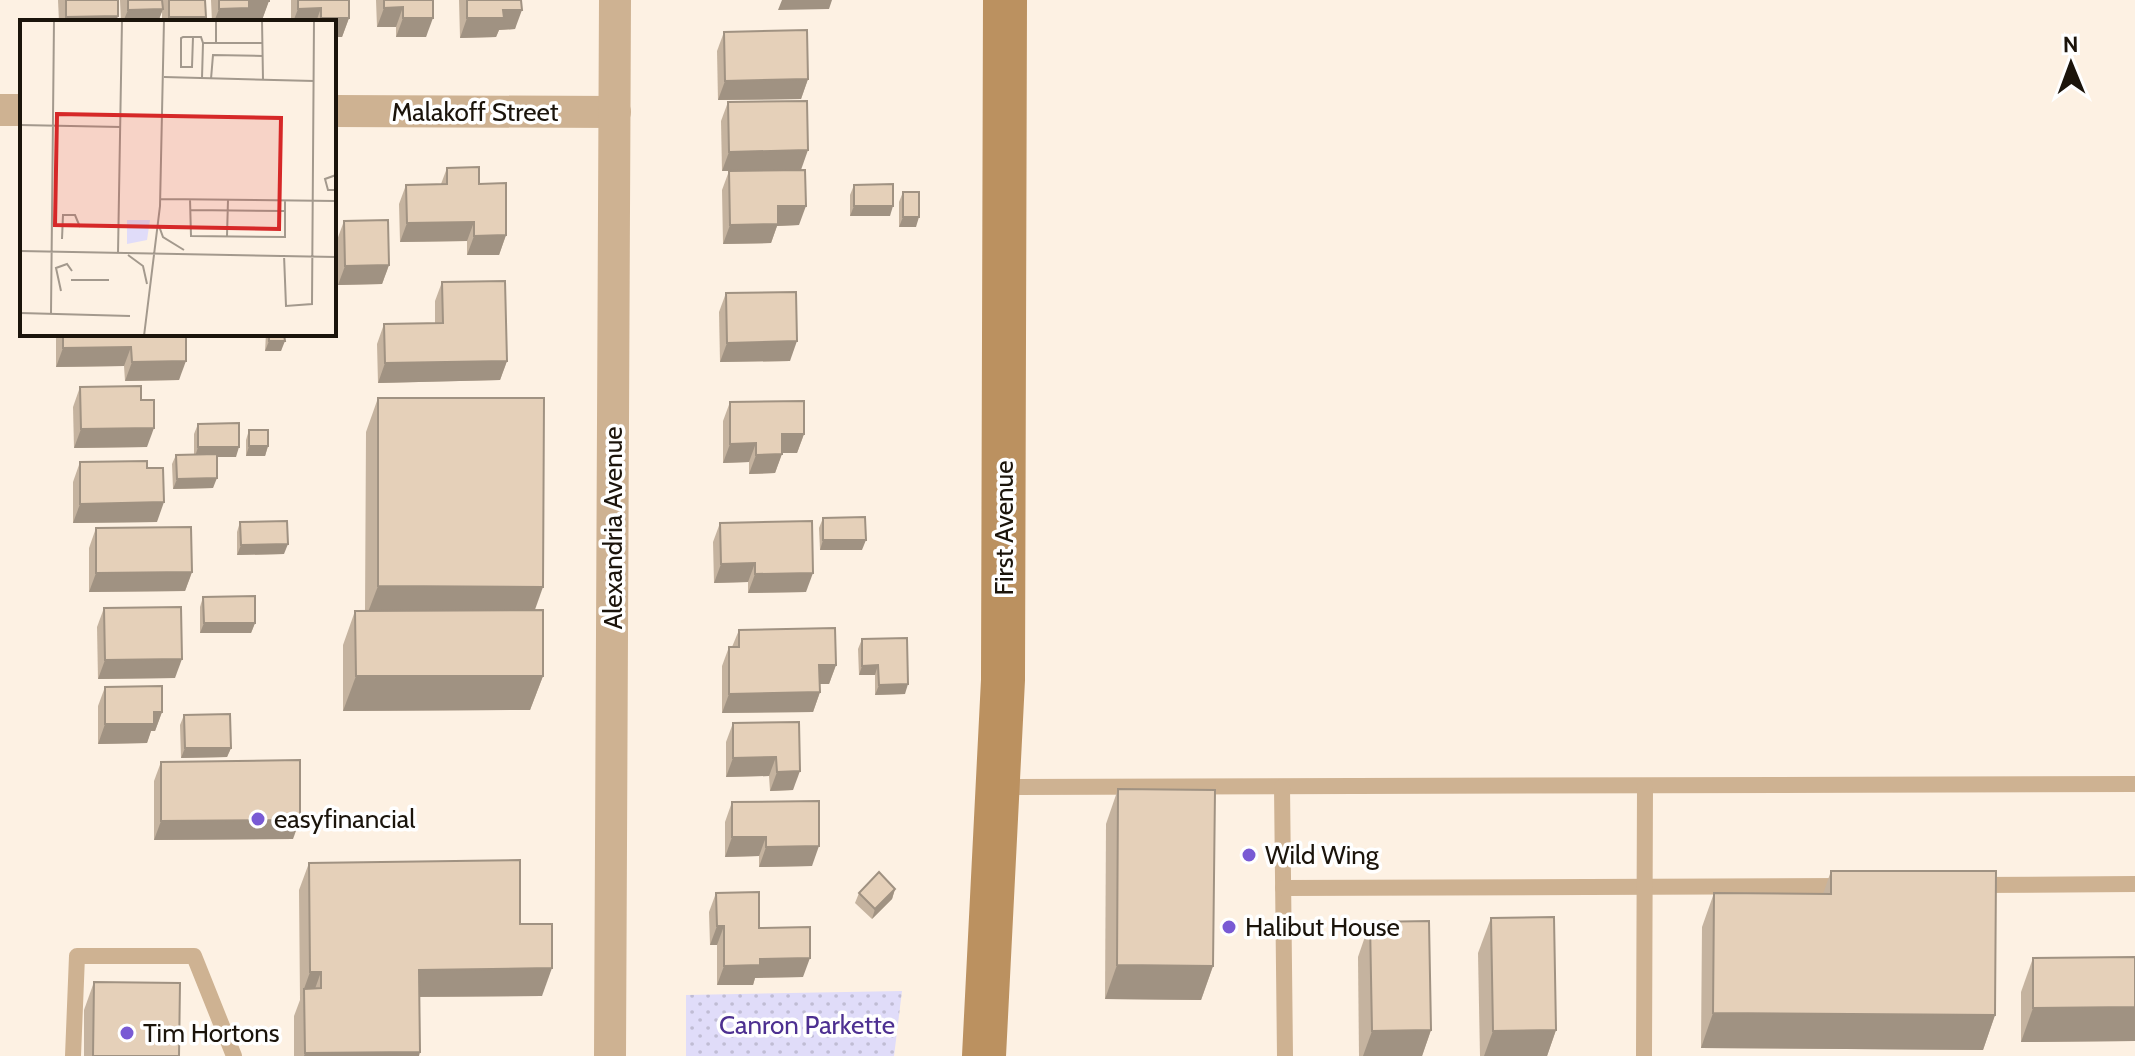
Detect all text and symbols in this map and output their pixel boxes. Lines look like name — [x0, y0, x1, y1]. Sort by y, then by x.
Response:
inset map — [20, 20, 336, 336]
north arrow — [2031, 24, 2111, 104]
text: N — [2063, 31, 2079, 58]
street label: Malakoff Street — [391, 96, 559, 128]
street label: Alexandria Avenue — [597, 426, 629, 630]
street label: First Avenue — [988, 461, 1020, 595]
place label: easyfinancial — [274, 803, 415, 835]
marker: easyfinancial — [249, 810, 267, 828]
place label: Wild Wing — [1265, 839, 1380, 871]
marker: Wild Wing — [1240, 846, 1258, 864]
place label: Halibut House — [1245, 911, 1400, 943]
marker: Halibut House — [1220, 918, 1238, 936]
park label: Canron Parkette — [719, 1009, 895, 1041]
place label: Tim Hortons — [143, 1017, 280, 1049]
marker: Tim Hortons — [118, 1024, 136, 1042]

